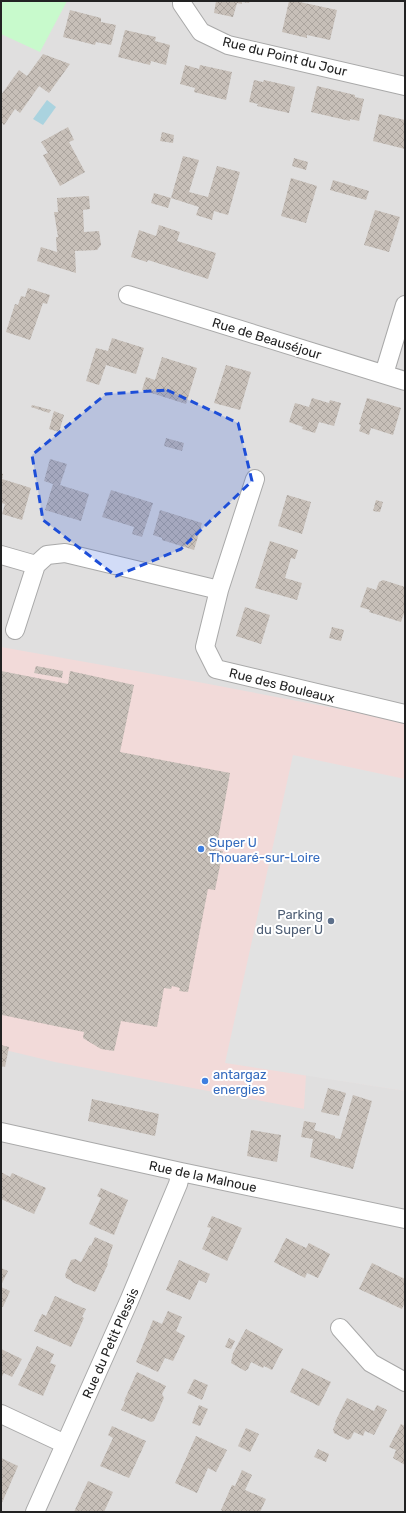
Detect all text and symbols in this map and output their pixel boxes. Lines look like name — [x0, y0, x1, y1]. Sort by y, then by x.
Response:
street label: Rue du Point du Jour — [221, 34, 349, 79]
street label: Rue de Beauséjour — [210, 315, 323, 362]
street label: Rue des Bouleaux — [228, 665, 336, 706]
place label: Super U Thouaré-sur-Loire — [209, 835, 320, 865]
marker: Super U Thouaré-sur-Loire — [196, 844, 206, 854]
place label: Parking du Super U — [256, 907, 323, 937]
marker: Parking du Super U — [326, 916, 336, 926]
place label: antargaz energies — [213, 1067, 267, 1098]
marker: antargaz energies — [200, 1076, 210, 1086]
street label: Rue de la Malnoue — [148, 1158, 258, 1195]
street label: Rue du Petit Plessis — [79, 1285, 142, 1401]

